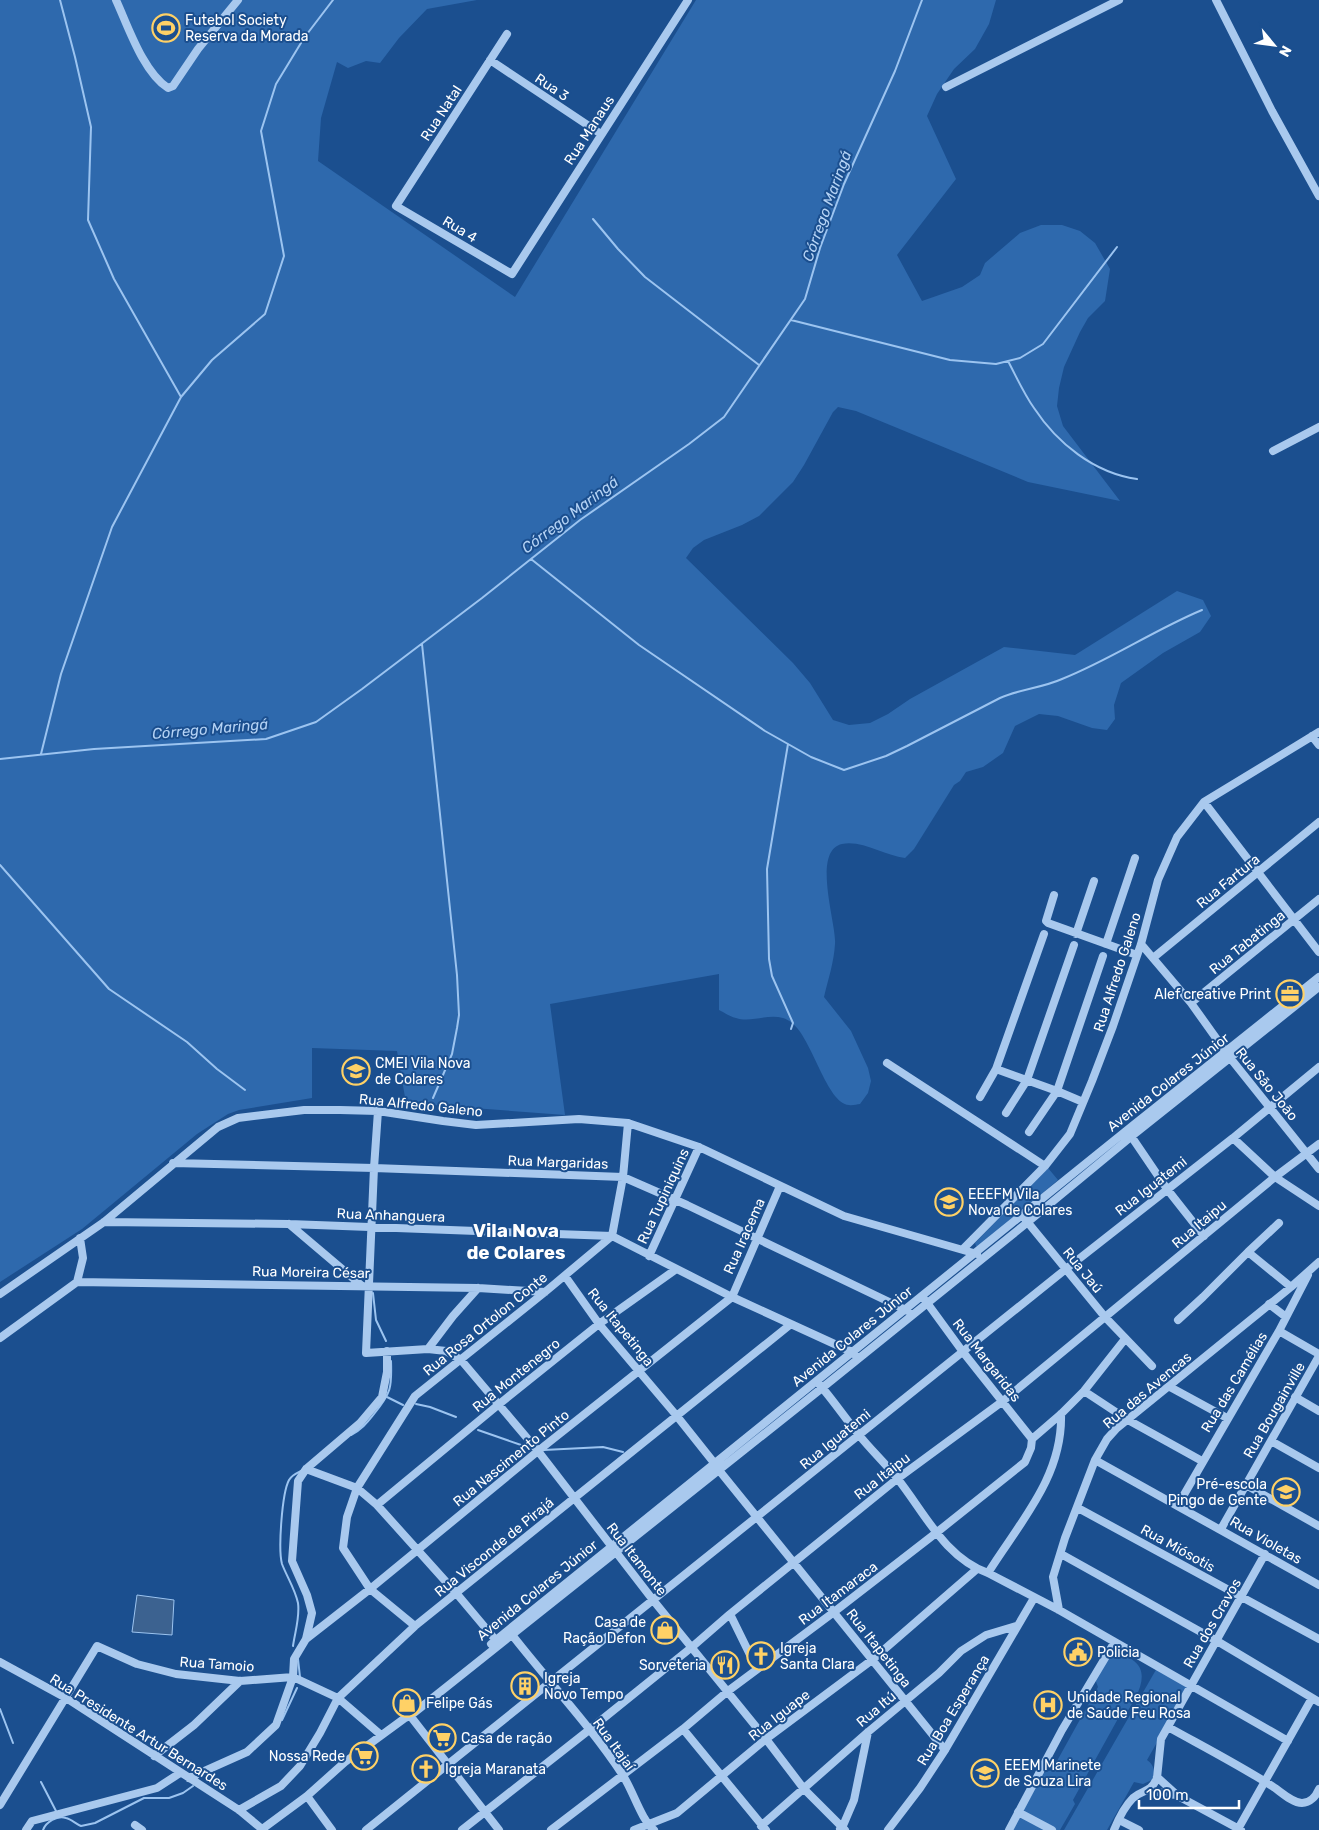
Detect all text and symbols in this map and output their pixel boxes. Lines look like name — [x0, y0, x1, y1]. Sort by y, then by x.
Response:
place label: Futebol Society Reserva da Morada — [185, 12, 309, 45]
sports icon: Futebol Society Reserva da Morada — [151, 13, 181, 43]
north arrow — [1249, 20, 1299, 70]
text: N — [1275, 43, 1295, 60]
street label: Rua 3 — [532, 70, 572, 105]
street label: Rua Natal — [417, 82, 466, 144]
street label: Rua Manaus — [561, 92, 618, 168]
water label: Córrego Maringá — [799, 148, 855, 264]
street label: Rua 4 — [439, 212, 480, 247]
water label: Córrego Maringá — [518, 473, 622, 557]
water label: Córrego Maringá — [151, 715, 269, 743]
street label: Rua Fartura — [1193, 851, 1263, 912]
street label: Rua Tabatinga — [1206, 907, 1289, 978]
street label: Rua Alfredo Galeno — [1090, 910, 1145, 1034]
office icon: Alef creative Print — [1275, 979, 1305, 1009]
place label: Alef creative Print — [1154, 986, 1272, 1003]
street label: Avenida Colares Júnior — [1104, 1029, 1233, 1135]
street label: Rua São João — [1232, 1044, 1301, 1124]
place label: CMEI Vila Nova de Colares — [375, 1055, 471, 1088]
school or university icon: CMEI Vila Nova de Colares — [341, 1056, 371, 1086]
street label: Rua Alfredo Galeno — [358, 1091, 484, 1120]
street label: Rua Tupiniquins — [634, 1146, 693, 1247]
street label: Rua Margaridas — [507, 1152, 609, 1173]
street label: Rua Iguatemi — [1112, 1153, 1190, 1220]
place label: EEEFM Vila Nova de Colares — [968, 1186, 1072, 1219]
school or university icon: EEEFM Vila Nova de Colares — [934, 1187, 964, 1217]
street label: Rua Iracema — [720, 1196, 769, 1277]
street label: Rua Itaipu — [1169, 1197, 1230, 1252]
street label: Rua Anhanguera — [336, 1205, 446, 1226]
district label: Vila Nova de Colares — [466, 1219, 566, 1264]
street label: Rua Jaú — [1059, 1244, 1106, 1297]
street label: Rua Moreira César — [252, 1263, 371, 1282]
street label: Rua Rosa Ortolon Conte — [420, 1269, 551, 1380]
street label: Avenida Colares Júnior — [789, 1282, 917, 1390]
street label: Rua Itapetinga — [584, 1285, 657, 1370]
street label: Rua Margaridas — [949, 1315, 1024, 1405]
street label: Rua das Camélias — [1198, 1329, 1271, 1436]
street label: Rua Montenegro — [469, 1335, 563, 1416]
street label: Rua das Avencas — [1100, 1348, 1195, 1432]
street label: Rua Bougainville — [1240, 1359, 1309, 1461]
street label: Rua Nascimento Pinto — [450, 1406, 573, 1510]
street label: Rua Iguatemi — [796, 1406, 874, 1473]
street label: Rua Itaipu — [851, 1449, 914, 1503]
place label: Pré-escola Pingo de Gente — [1168, 1476, 1267, 1509]
school or university icon: Pré-escola Pingo de Gente — [1271, 1477, 1301, 1507]
street label: Rua Visconde de Pirajá — [431, 1494, 557, 1601]
street label: Rua Violetas — [1227, 1513, 1305, 1568]
street label: Rua Itamonte — [603, 1519, 670, 1599]
street label: Rua Miósotis — [1138, 1521, 1218, 1576]
street label: Avenida Colares Júnior — [474, 1536, 602, 1644]
street label: Rua Itamaraca — [796, 1558, 881, 1629]
street label: Rua dos Cravos — [1180, 1575, 1245, 1671]
street label: Rua Itapetinga — [843, 1606, 915, 1691]
place label: Casa de Ração Defon — [563, 1614, 646, 1647]
shop icon: Casa de Ração Defon — [650, 1615, 680, 1645]
public building icon: Policia — [1063, 1637, 1093, 1667]
place label: Igreja Santa Clara — [780, 1640, 855, 1673]
church icon: Igreja Santa Clara — [746, 1641, 776, 1671]
place label: Policia — [1097, 1644, 1140, 1661]
restaurant icon: Sorveteria — [710, 1650, 740, 1680]
street label: Rua Boa Esperança — [914, 1652, 993, 1769]
street label: Rua Tamoio — [179, 1653, 255, 1676]
place label: Sorveteria — [639, 1657, 706, 1674]
place label: Igreja Novo Tempo — [544, 1670, 624, 1703]
street label: Rua Presidente Artur Bernardes — [47, 1671, 231, 1794]
building icon: Igreja Novo Tempo — [510, 1671, 540, 1701]
street label: Rua Iguape — [745, 1686, 814, 1745]
shop icon: Felipe Gás — [392, 1688, 422, 1718]
street label: Rua Itú — [853, 1688, 900, 1731]
place label: Unidade Regional de Saúde Feu Rosa — [1067, 1689, 1191, 1722]
hospital icon: Unidade Regional de Saúde Feu Rosa — [1033, 1690, 1063, 1720]
place label: Felipe Gás — [426, 1695, 493, 1712]
street label: Rua Itajaí — [589, 1715, 639, 1774]
supermarket icon: Casa de ração — [427, 1723, 457, 1753]
place label: Casa de ração — [461, 1730, 552, 1747]
supermarket icon: Nossa Rede — [349, 1741, 379, 1771]
place label: Nossa Rede — [269, 1748, 345, 1765]
church icon: Igreja Maranata — [411, 1754, 441, 1784]
place label: EEEM Marinete de Souza Lira — [1004, 1757, 1101, 1790]
school or university icon: EEEM Marinete de Souza Lira — [970, 1758, 1000, 1788]
place label: Igreja Maranata — [445, 1761, 546, 1778]
scale bar — [1139, 1778, 1239, 1810]
text: 100 m — [1146, 1786, 1188, 1804]

